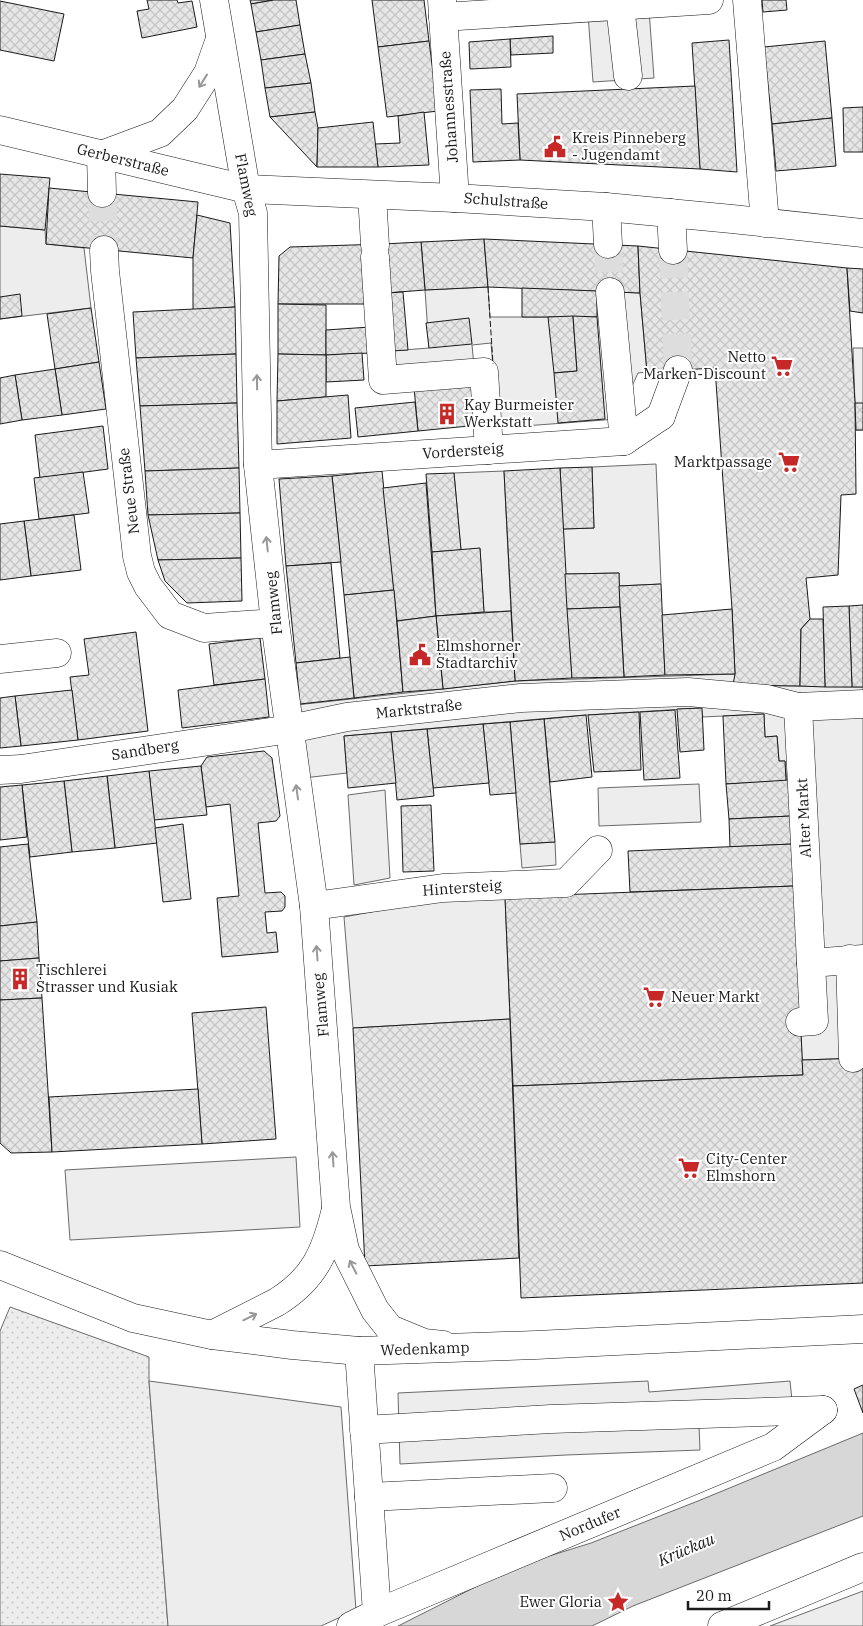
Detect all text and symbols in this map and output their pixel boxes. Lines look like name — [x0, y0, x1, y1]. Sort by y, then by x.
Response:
street label: Johannesstraße — [435, 50, 462, 164]
one-way arrow — [197, 74, 207, 88]
place label: Kreis Pinneberg - Jugendamt — [572, 128, 686, 164]
public building icon: Kreis Pinneberg - Jugendamt — [542, 134, 568, 160]
street label: Gerberstraße — [75, 139, 171, 180]
street label: Flamweg — [231, 152, 262, 218]
street label: Schulstraße — [463, 188, 549, 213]
place label: Netto Marken-Discount — [643, 347, 766, 383]
supermarket icon: Netto Marken-Discount — [769, 353, 795, 379]
one-way arrow — [252, 374, 262, 390]
place label: Kay Burmeister Werkstatt — [464, 395, 574, 431]
building icon: Kay Burmeister Werkstatt — [434, 401, 460, 427]
street label: Vordersteig — [422, 438, 504, 463]
street label: Neue Straße — [114, 447, 143, 535]
supermarket icon: Marktpassage — [776, 449, 802, 475]
place label: Marktpassage — [674, 452, 772, 471]
one-way arrow — [262, 536, 272, 552]
street label: Flamweg — [261, 570, 286, 636]
place label: Elmshorner Stadtarchiv — [436, 636, 521, 672]
public building icon: Elmshorner Stadtarchiv — [407, 642, 433, 668]
street label: Marktstraße — [375, 695, 463, 722]
street label: Sandberg — [110, 735, 180, 764]
street label: Alter Markt — [792, 778, 815, 858]
one-way arrow — [292, 784, 302, 800]
street label: Hintersteig — [422, 875, 502, 900]
one-way arrow — [312, 945, 322, 961]
place label: Tischlerei Strasser und Kusiak — [36, 960, 178, 996]
building icon: Tischlerei Strasser und Kusiak — [7, 966, 33, 992]
street label: Flamweg — [308, 972, 333, 1038]
supermarket icon: Neuer Markt — [641, 984, 667, 1010]
place label: Neuer Markt — [671, 987, 760, 1006]
place label: City-Center Elmshorn — [706, 1149, 787, 1185]
one-way arrow — [328, 1151, 337, 1167]
supermarket icon: City-Center Elmshorn — [676, 1155, 702, 1181]
one-way arrow — [348, 1260, 357, 1275]
one-way arrow — [242, 1311, 257, 1321]
street label: Wedenkamp — [380, 1337, 470, 1360]
street label: Nordufer — [556, 1502, 624, 1545]
water label: Krückau — [654, 1528, 717, 1570]
scale bar — [688, 1578, 769, 1610]
text: 20 m — [696, 1586, 732, 1605]
place icon: Ewer Gloria — [605, 1589, 631, 1615]
place label: Ewer Gloria — [519, 1592, 602, 1611]

